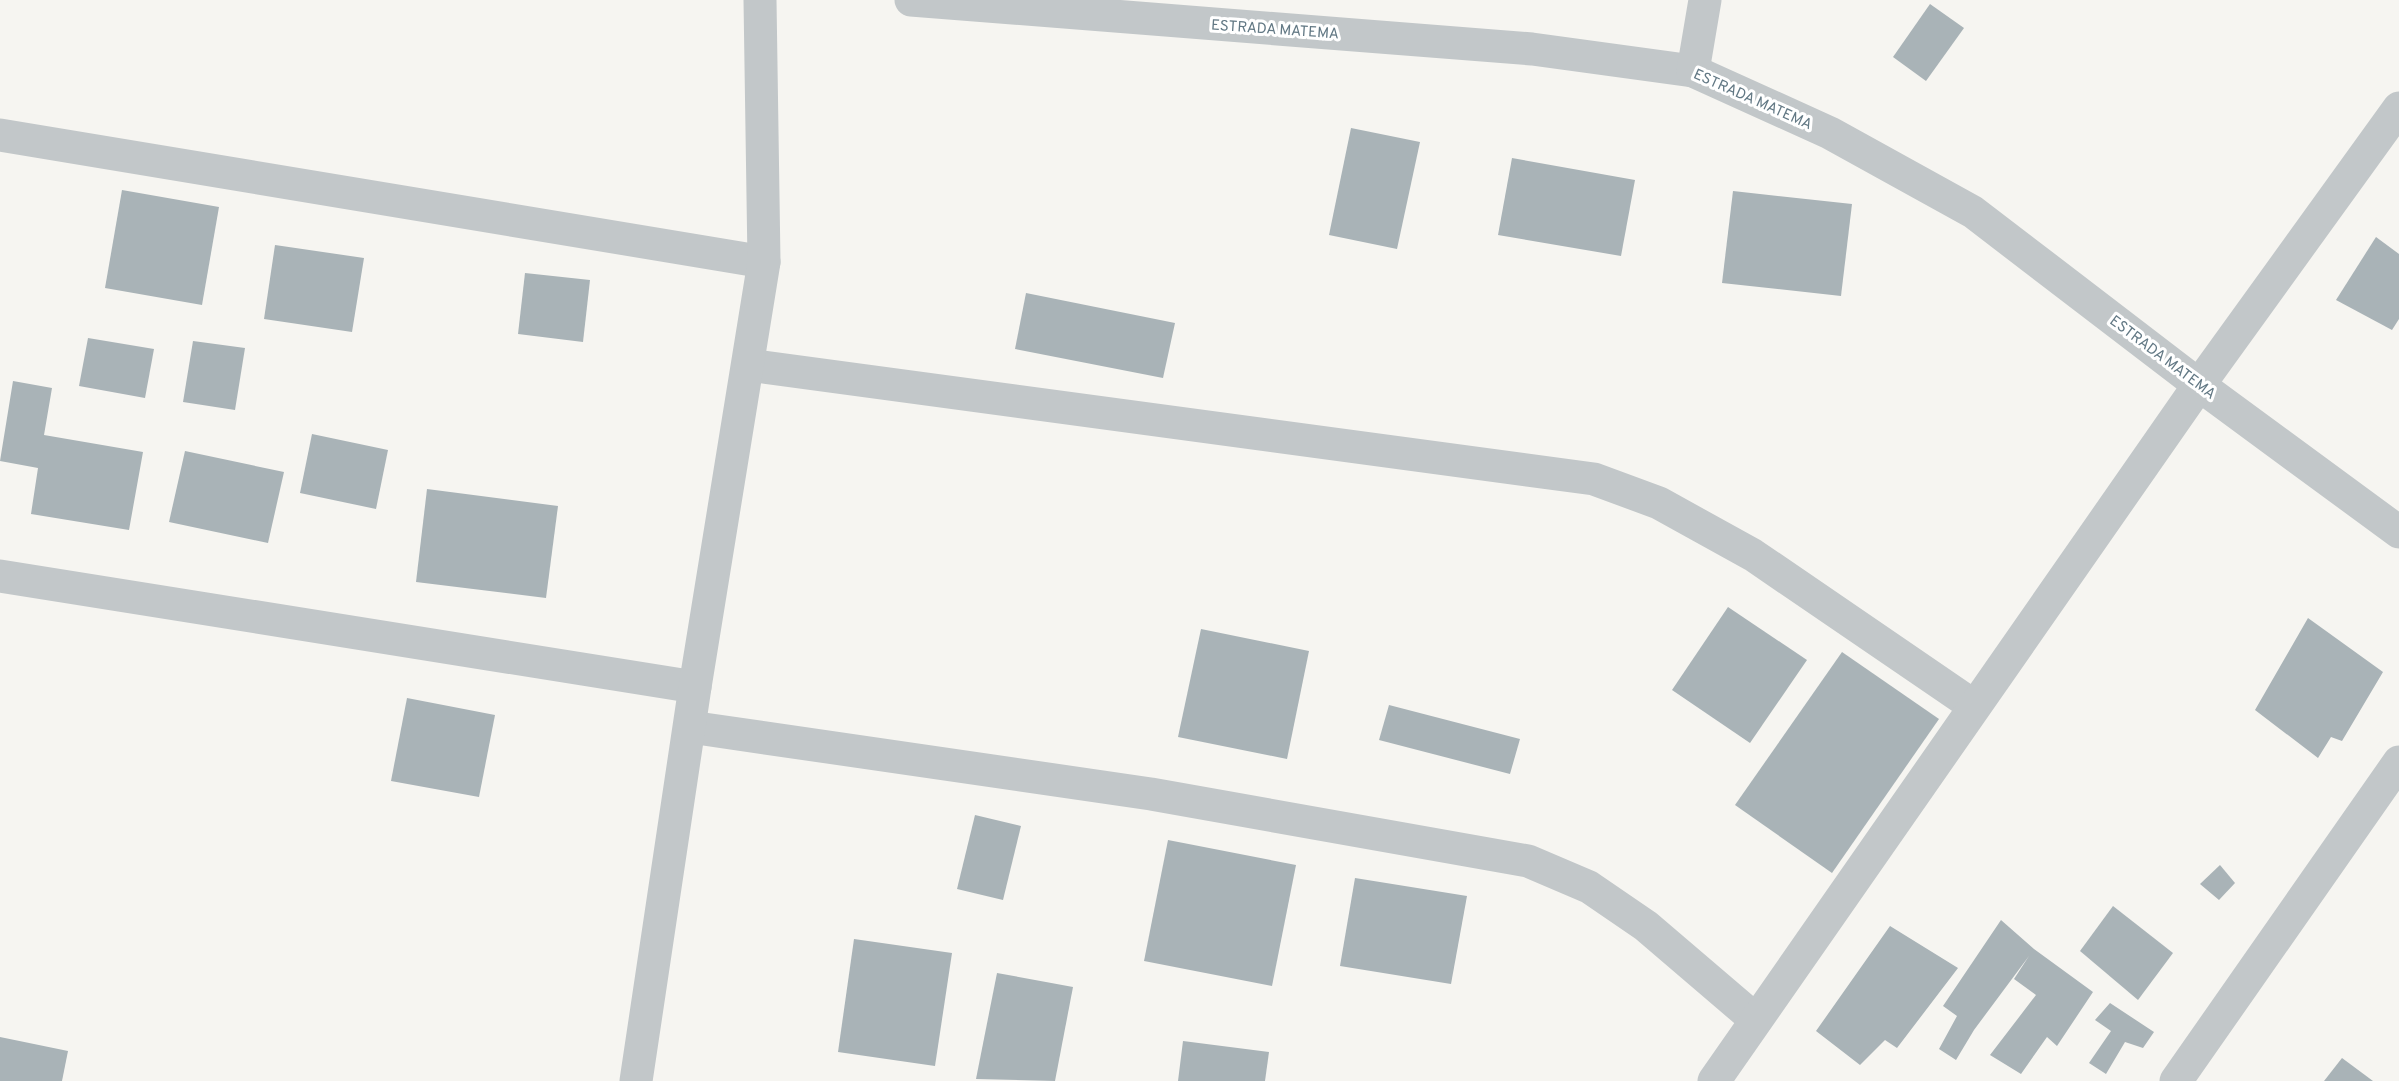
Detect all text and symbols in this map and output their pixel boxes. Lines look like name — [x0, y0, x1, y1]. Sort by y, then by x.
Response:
street label: ESTRADA MATEMA — [1210, 17, 1339, 44]
street label: ESTRADA MATEMA — [1690, 66, 1815, 135]
street label: ESTRADA MATEMA — [2105, 312, 2219, 404]

